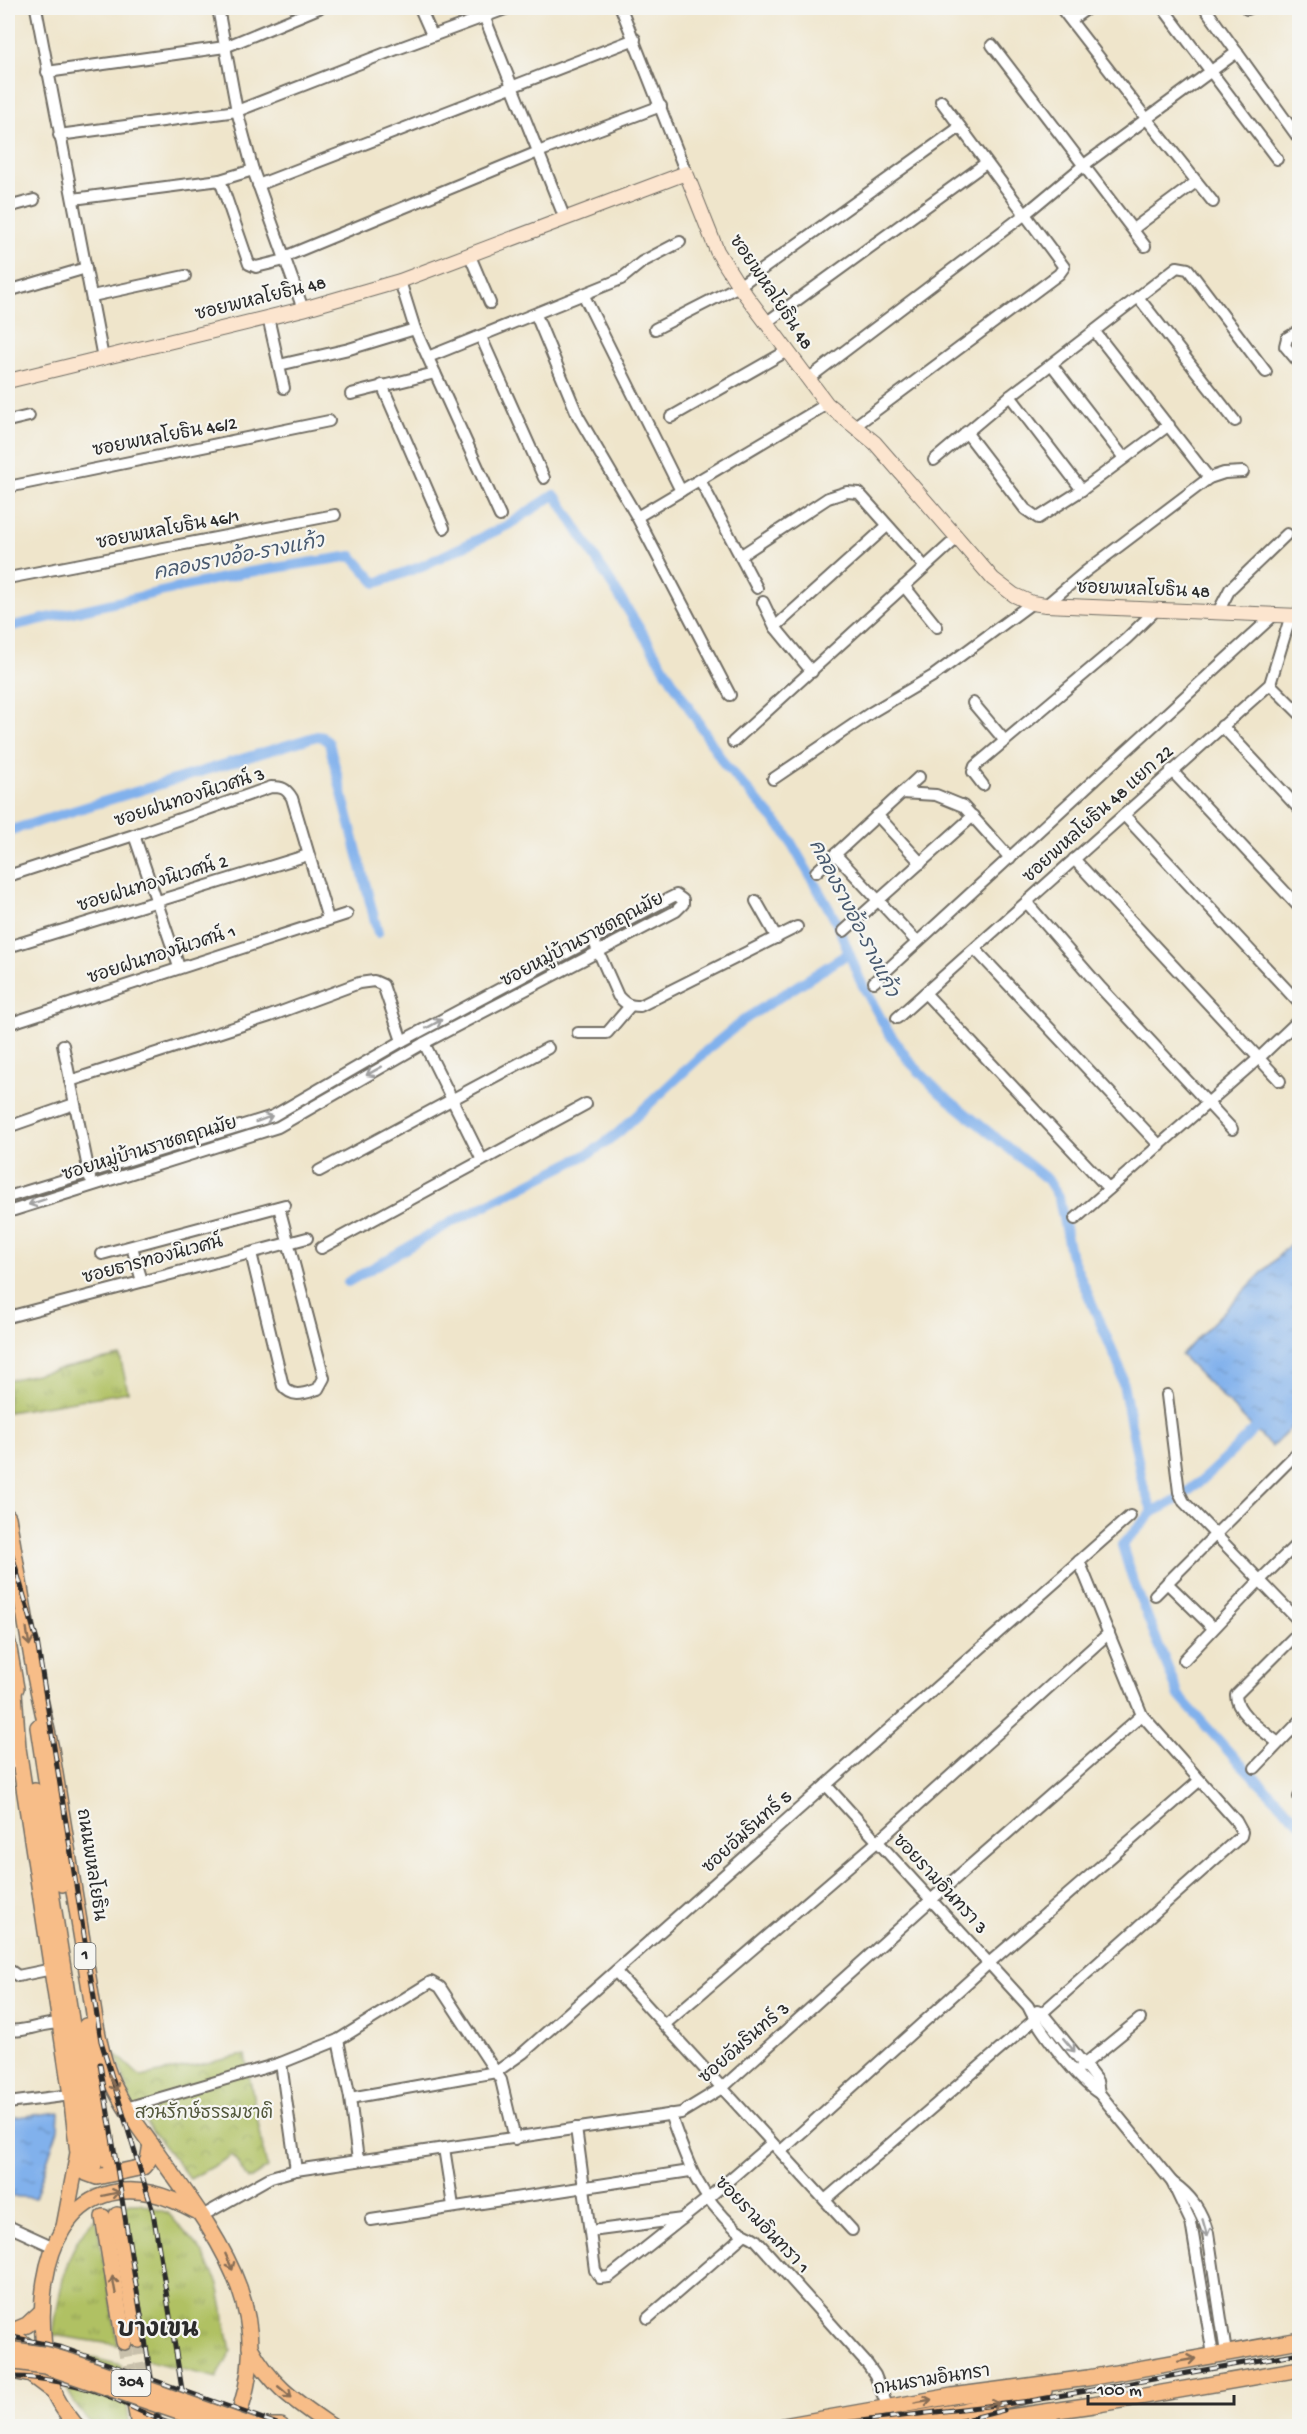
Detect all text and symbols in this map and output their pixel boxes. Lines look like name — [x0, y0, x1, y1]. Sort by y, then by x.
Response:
street label: ซอยพหลโยธิน 48 — [724, 229, 820, 355]
street label: ซอยพหลโยธิน 48 — [192, 269, 329, 326]
street label: ซอยพหลโยธิน 46/2 — [90, 409, 239, 462]
street label: ซอยพหลโยธิน 46/1 — [94, 502, 241, 555]
water label: คลองรางอ้อ-รางแก้ว — [151, 527, 328, 587]
street label: ซอยพหลโยธิน 48 — [1076, 573, 1211, 604]
street label: ซอยพหลโยธิน 48 แยก 22 — [1016, 738, 1179, 888]
street label: ซอยฝนทองนิเวศน์ 3 — [111, 760, 268, 833]
water label: คลองรางอ้อ-รางแก้ว — [802, 835, 906, 1003]
street label: ซอยฝนทองนิเวศน์ 2 — [74, 847, 231, 918]
street label: ซอยหมู่บ้านราชตฤณมัย — [496, 886, 669, 994]
street label: ซอยฝนทองนิเวศน์ 1 — [84, 917, 239, 990]
one-way arrow — [425, 1018, 443, 1029]
one-way arrow — [365, 1066, 383, 1077]
street label: ซอยหมู่บ้านราชตฤณมัย — [59, 1110, 240, 1188]
one-way arrow — [254, 1112, 273, 1123]
one-way arrow — [28, 1198, 47, 1209]
street label: ซอยธารทองนิเวศน์ — [79, 1227, 226, 1290]
one-way arrow — [23, 1627, 34, 1647]
street label: ซอยอัมรินทร์ 5 — [696, 1784, 797, 1879]
street label: ถนนพหลโยธิน — [71, 1806, 114, 1923]
street label: ซอยรามอินทรา 3 — [887, 1829, 993, 1939]
road number: 1 — [74, 1943, 96, 1969]
street label: ซอยอัมรินทร์ 3 — [692, 1995, 795, 2089]
one-way arrow — [1062, 2037, 1075, 2053]
one-way arrow — [108, 2073, 119, 2091]
park label: สวนรักษ์ธรรมชาติ — [135, 2099, 273, 2125]
street label: ซอยรามอินทรา 1 — [709, 2171, 815, 2279]
one-way arrow — [101, 2188, 120, 2200]
one-way arrow — [1200, 2218, 1212, 2237]
one-way arrow — [224, 2252, 236, 2270]
one-way arrow — [109, 2275, 120, 2295]
district label: บางเขน — [117, 2317, 199, 2346]
one-way arrow — [1177, 2354, 1196, 2365]
street label: ถนนรามอินทรา — [872, 2358, 992, 2401]
scale bar — [1088, 2368, 1234, 2406]
road number: 304 — [112, 2370, 150, 2396]
text: 100 m — [1096, 2381, 1142, 2402]
one-way arrow — [277, 2386, 293, 2399]
one-way arrow — [913, 2396, 932, 2407]
one-way arrow — [981, 2398, 1000, 2410]

